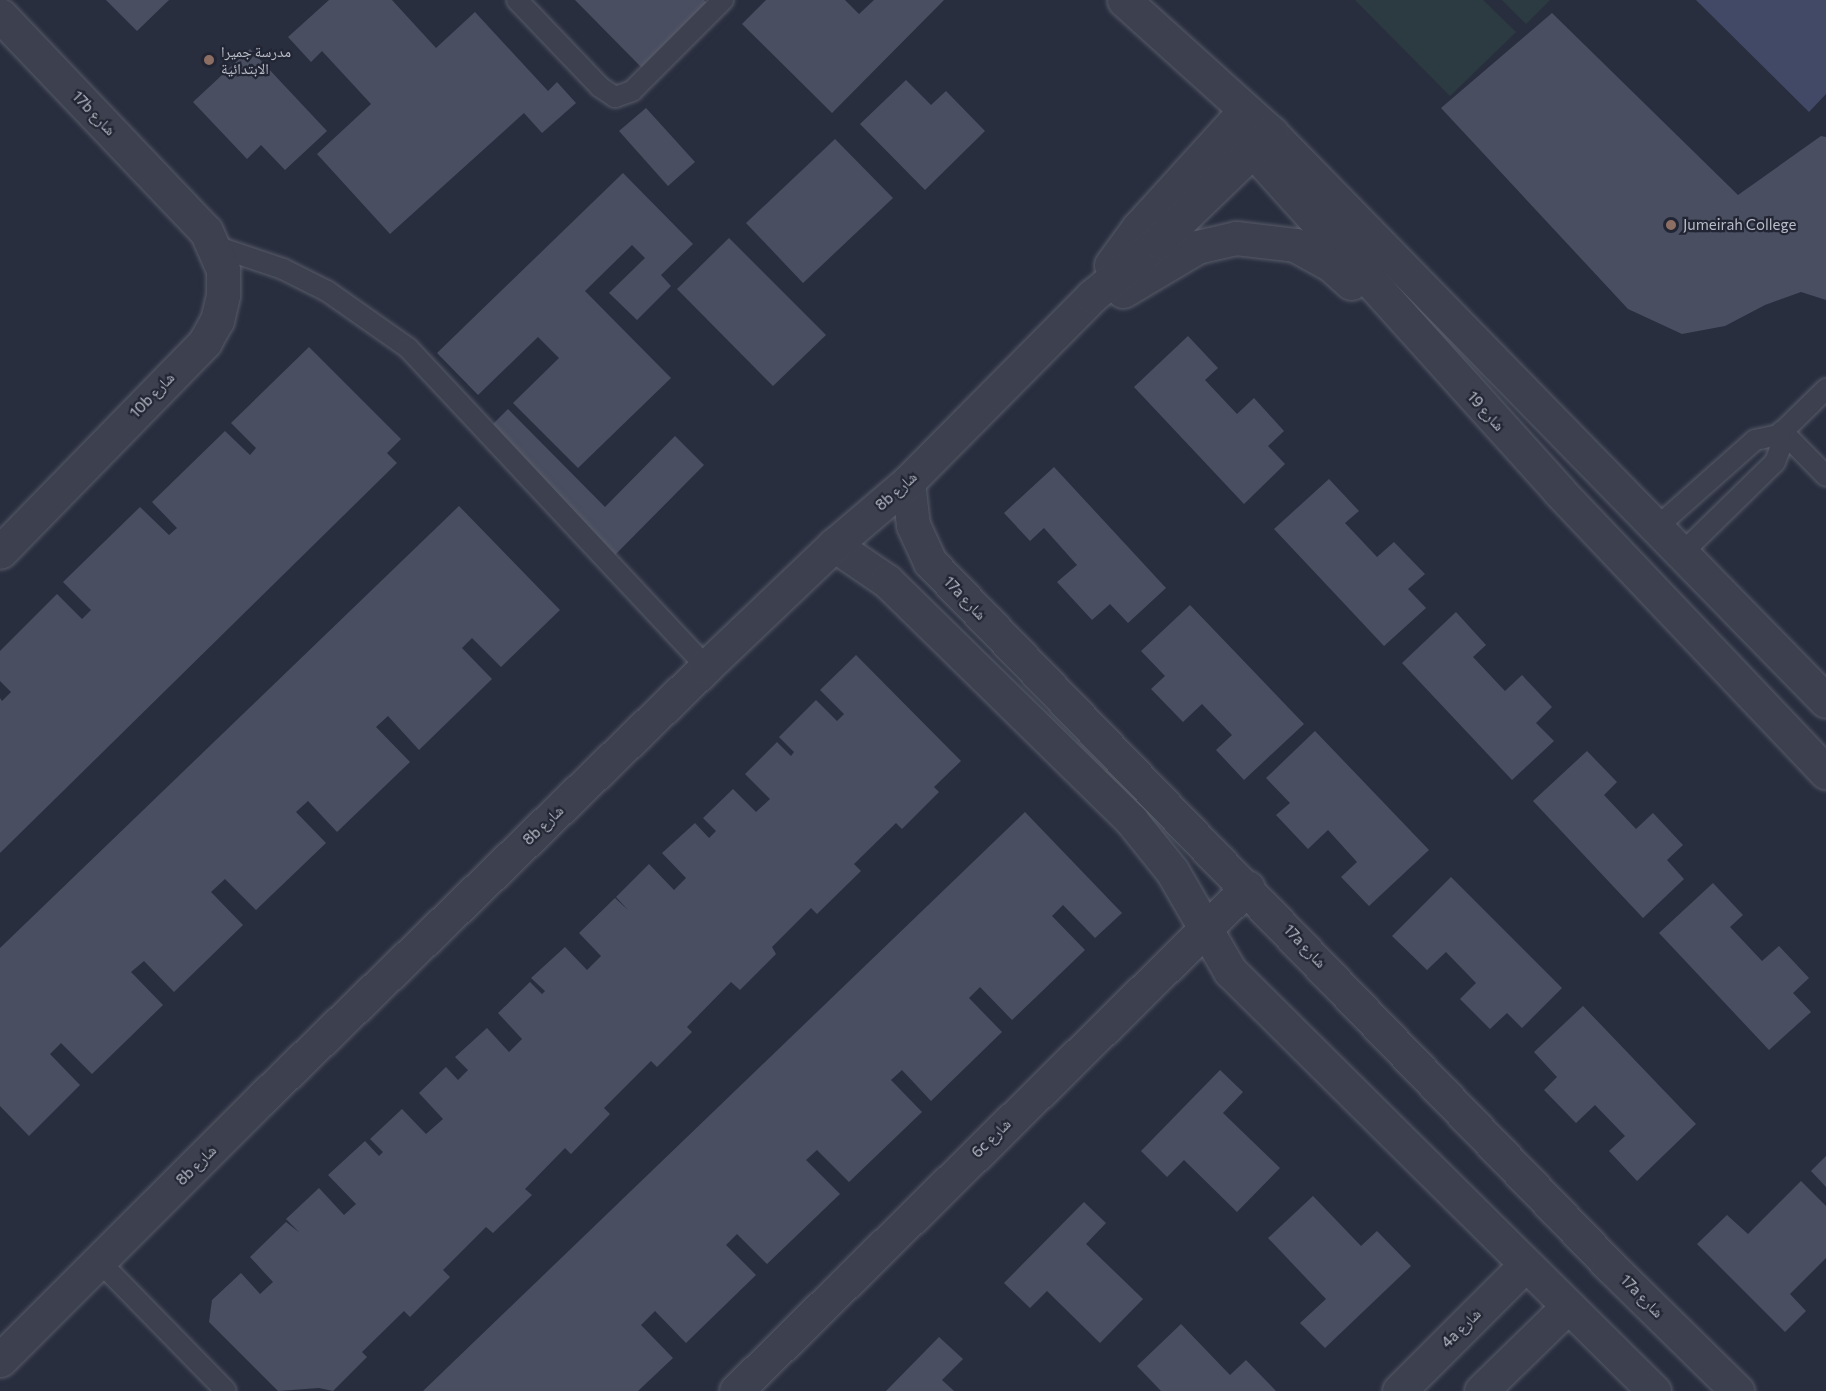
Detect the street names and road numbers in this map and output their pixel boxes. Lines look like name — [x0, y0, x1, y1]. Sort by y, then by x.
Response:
street label: 17b شارع — [69, 87, 119, 139]
street label: 10b شارع — [126, 368, 178, 422]
street label: شارع 19 — [1464, 388, 1508, 434]
street label: 8b شارع — [872, 468, 920, 514]
street label: 17a شارع — [940, 573, 990, 623]
street label: 8b شارع — [519, 801, 567, 849]
street label: 17a شارع — [1280, 921, 1330, 971]
street label: 6c شارع — [968, 1115, 1014, 1161]
street label: 8b شارع — [172, 1141, 220, 1189]
street label: 17a شارع — [1617, 1271, 1667, 1321]
street label: 4a شارع — [1438, 1305, 1484, 1351]

